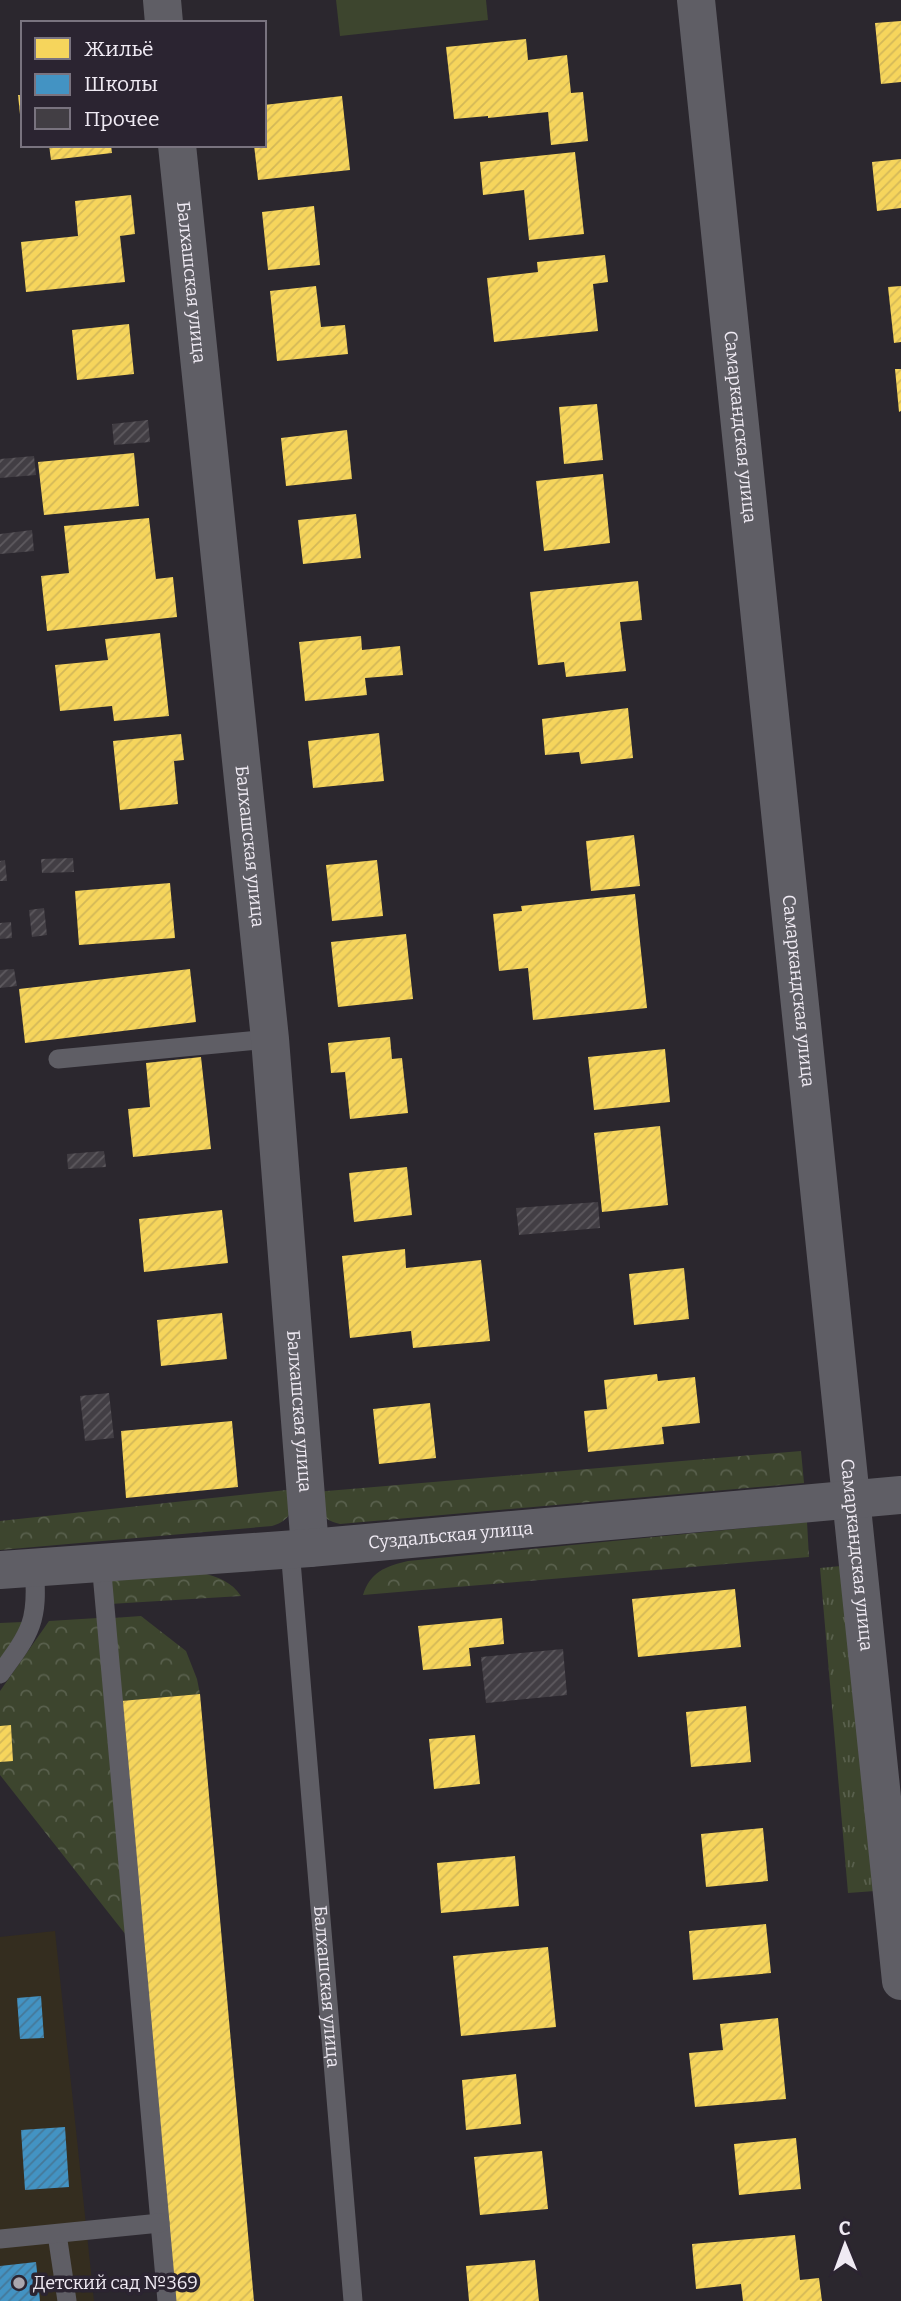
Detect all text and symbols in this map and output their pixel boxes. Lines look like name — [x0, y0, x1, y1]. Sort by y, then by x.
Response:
legend — [21, 21, 266, 147]
text: Жильё — [84, 36, 153, 62]
text: Школы — [84, 71, 158, 97]
text: Прочее — [84, 106, 160, 132]
street label: Балхашская улица — [172, 200, 211, 364]
street label: Самаркандская улица — [719, 329, 761, 524]
street label: Балхашская улица — [231, 764, 269, 928]
street label: Самаркандская улица — [778, 893, 819, 1088]
street label: Балхашская улица — [282, 1329, 317, 1493]
street label: Самаркандская улица — [836, 1457, 878, 1652]
street label: Суздальская улица — [367, 1517, 534, 1554]
street label: Балхашская улица — [309, 1905, 344, 2069]
north arrow — [810, 2210, 880, 2280]
text: С — [839, 2217, 851, 2240]
place label: Детский сад №369 — [33, 2272, 198, 2294]
marker: Детский сад №369 — [11, 2275, 27, 2291]

